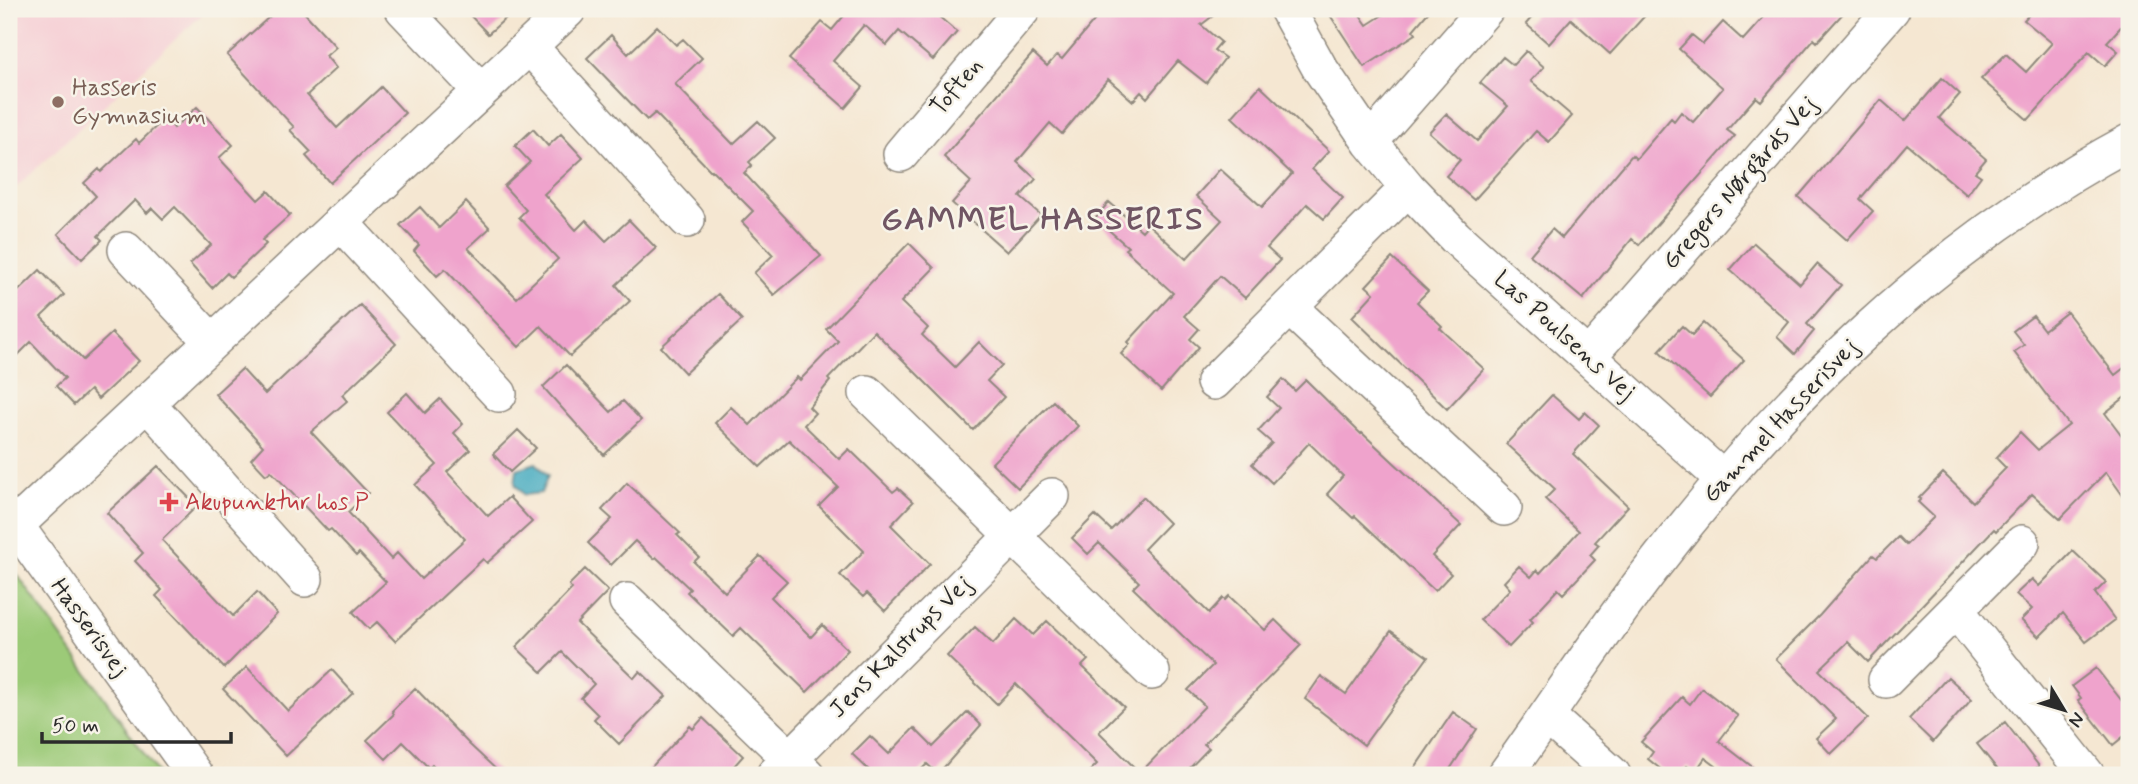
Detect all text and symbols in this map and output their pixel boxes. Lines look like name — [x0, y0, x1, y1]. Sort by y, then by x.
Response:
street label: Toften — [924, 52, 990, 122]
place label: Hasseris Gymnasium — [72, 73, 206, 132]
street label: Gregers Nørgårds Vej — [1656, 90, 1826, 278]
marker: Hasseris Gymnasium — [50, 94, 66, 110]
district label: GAMMEL HASSERIS — [881, 199, 1205, 241]
street label: Las Poulsens Vej — [1487, 264, 1641, 408]
street label: Gammel Hasserisvej — [1697, 332, 1865, 510]
place label: Akupunktur hos P — [185, 487, 369, 518]
marker: Akupunktur hos P — [159, 492, 179, 512]
street label: Jens Kalstrups Vej — [823, 569, 979, 725]
street label: Hasserisvej — [43, 573, 135, 683]
north arrow — [2030, 676, 2100, 746]
scale bar — [42, 700, 231, 744]
text: N — [2062, 707, 2090, 732]
text: 50 m — [52, 712, 99, 740]

